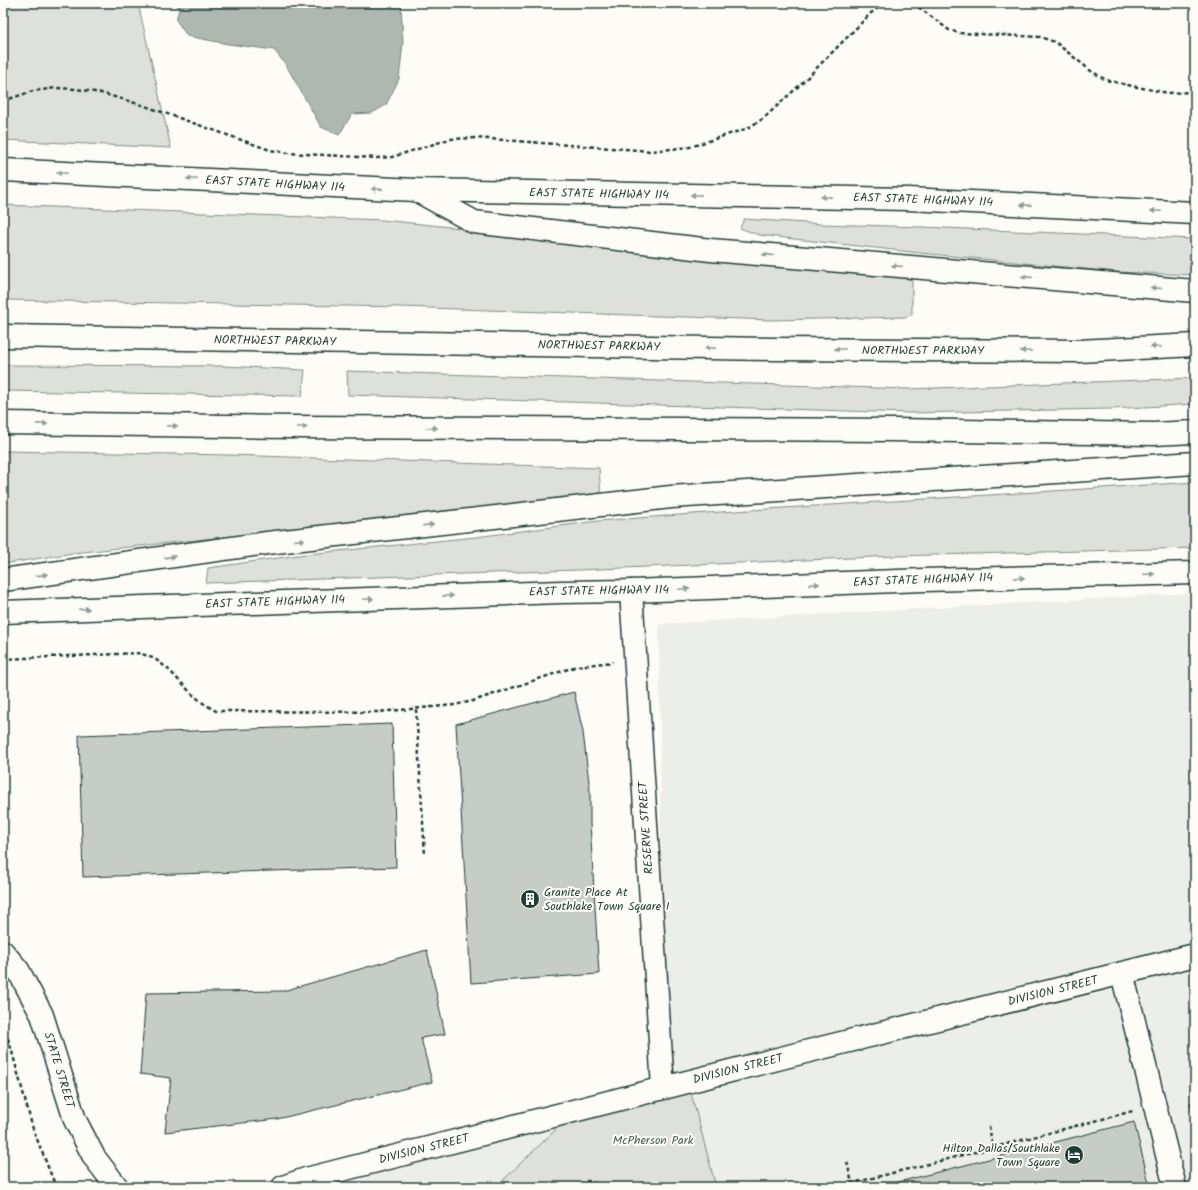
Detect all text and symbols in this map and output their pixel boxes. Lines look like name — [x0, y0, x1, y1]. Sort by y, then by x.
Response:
one-way arrow — [55, 170, 68, 176]
street label: EAST STATE HIGHWAY 114 — [205, 171, 346, 197]
one-way arrow — [186, 176, 198, 183]
street label: EAST STATE HIGHWAY 114 — [529, 183, 670, 205]
one-way arrow — [371, 185, 384, 192]
street label: EAST STATE HIGHWAY 114 — [853, 188, 994, 212]
one-way arrow — [689, 192, 702, 198]
one-way arrow — [819, 194, 832, 200]
one-way arrow — [1020, 201, 1032, 208]
one-way arrow — [1150, 208, 1162, 215]
one-way arrow — [762, 251, 774, 258]
one-way arrow — [891, 262, 903, 269]
one-way arrow — [1021, 273, 1033, 280]
one-way arrow — [1150, 284, 1162, 291]
street label: NORTHWEST PARKWAY — [214, 330, 337, 352]
street label: NORTHWEST PARKWAY — [538, 335, 661, 357]
street label: NORTHWEST PARKWAY — [862, 341, 985, 360]
one-way arrow — [1150, 344, 1162, 351]
one-way arrow — [703, 345, 716, 351]
one-way arrow — [833, 346, 846, 352]
one-way arrow — [1020, 347, 1032, 354]
one-way arrow — [36, 420, 48, 427]
one-way arrow — [166, 422, 178, 429]
one-way arrow — [296, 424, 309, 430]
one-way arrow — [426, 425, 439, 431]
one-way arrow — [422, 522, 434, 528]
one-way arrow — [293, 537, 305, 543]
one-way arrow — [164, 554, 176, 560]
street label: EAST STATE HIGHWAY 114 — [853, 568, 994, 592]
one-way arrow — [1143, 571, 1156, 577]
one-way arrow — [36, 572, 48, 578]
one-way arrow — [1013, 575, 1026, 581]
street label: EAST STATE HIGHWAY 114 — [529, 580, 670, 602]
one-way arrow — [808, 581, 821, 587]
one-way arrow — [678, 586, 691, 592]
street label: EAST STATE HIGHWAY 114 — [205, 590, 346, 614]
one-way arrow — [442, 592, 454, 599]
one-way arrow — [362, 595, 374, 602]
one-way arrow — [78, 605, 90, 612]
street label: RESERVE STREET — [633, 779, 659, 875]
place label: Granite Place At Southlake Town Square I — [544, 883, 670, 916]
building icon: Granite Place At Southlake Town Square I — [519, 888, 541, 910]
street label: DIVISION STREET — [1006, 970, 1102, 1011]
street label: STATE STREET — [38, 1030, 80, 1112]
street label: DIVISION STREET — [691, 1048, 787, 1089]
street label: DIVISION STREET — [377, 1128, 473, 1169]
park label: McPherson Park — [613, 1131, 694, 1150]
place label: Hilton Dallas/Southlake Town Square — [942, 1139, 1061, 1172]
hotel icon: Hilton Dallas/Southlake Town Square — [1063, 1144, 1085, 1166]

